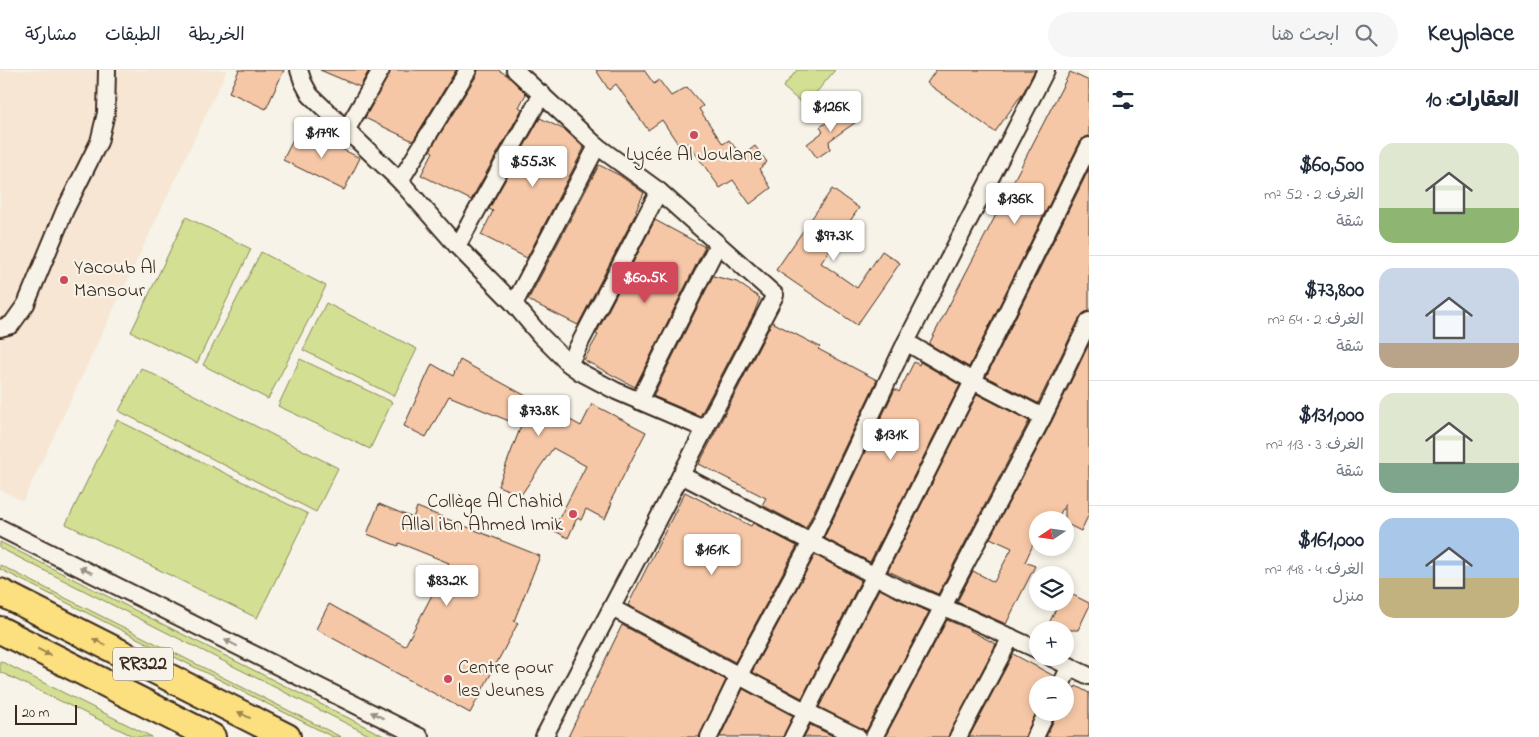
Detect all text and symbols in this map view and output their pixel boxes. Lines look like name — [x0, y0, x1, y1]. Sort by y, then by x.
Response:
search box — [1048, 12, 1398, 57]
text: Keyplace — [1428, 17, 1514, 52]
icon: search — [1352, 21, 1380, 49]
text: ابحث هنا — [1271, 22, 1340, 49]
text: مشاركة — [25, 23, 77, 49]
text: الطبقات — [105, 23, 161, 49]
text: الخريطة — [189, 23, 245, 49]
icon: filters — [1109, 86, 1137, 114]
text: العقارات: 10 — [1426, 86, 1519, 116]
pin: $126K — [796, 90, 866, 133]
text: $126K — [812, 95, 850, 119]
pin: $179K — [287, 116, 357, 159]
text: $179K — [305, 121, 339, 145]
marker: Lycée Al Joulane — [688, 129, 700, 141]
place label: Lycée Al Joulane — [626, 141, 762, 170]
pin: $55.3K — [492, 146, 574, 188]
text: $55.3K — [510, 150, 556, 174]
text: $60,500 — [1299, 151, 1364, 181]
icon: home — [1419, 163, 1479, 223]
pin: $136K — [980, 182, 1050, 225]
text: الغرف: 2 · 52 m² — [1264, 183, 1364, 207]
text: $136K — [997, 187, 1033, 211]
text: شقة — [1336, 210, 1364, 234]
pin: $97.3K — [793, 220, 875, 262]
text: $97.3K — [815, 224, 853, 248]
place label: Yacoub Al Mansour — [74, 254, 156, 306]
pin: $60.5K — [604, 262, 686, 304]
text: $60.5K — [623, 266, 667, 290]
marker: Yacoub Al Mansour — [58, 274, 70, 286]
text: $73,800 — [1304, 276, 1364, 306]
icon: home — [1419, 288, 1479, 348]
text: الغرف: 2 · 64 m² — [1268, 308, 1364, 332]
text: شقة — [1336, 335, 1364, 359]
pin: $73.8K — [498, 394, 580, 437]
text: $73.8K — [519, 399, 559, 423]
text: $131,000 — [1298, 401, 1364, 431]
icon: home — [1419, 413, 1479, 473]
pin: $131K — [856, 418, 926, 461]
text: $131K — [874, 423, 908, 447]
text: الغرف: 3 · 113 m² — [1266, 433, 1364, 457]
text: شقة — [1336, 460, 1364, 484]
place label: Collège Al Chahid Allal ibn Ahmed Imik — [401, 488, 563, 540]
marker: Collège Al Chahid Allal ibn Ahmed Imik — [567, 508, 579, 520]
north arrow — [1029, 511, 1074, 556]
map controls — [1029, 511, 1074, 721]
text: $161,000 — [1298, 526, 1364, 556]
pin: $161K — [677, 534, 747, 576]
text: $161K — [695, 538, 729, 562]
icon: home — [1419, 538, 1479, 598]
text: الغرف: 4 · 148 m² — [1265, 558, 1364, 582]
pin: $83.2K — [406, 564, 488, 607]
one-way arrow — [78, 566, 93, 574]
button: layers — [1029, 566, 1074, 611]
text: $83.2K — [426, 569, 468, 593]
text: منزل — [1332, 585, 1364, 609]
button: + — [1029, 621, 1074, 666]
one-way arrow — [91, 638, 106, 646]
one-way arrow — [224, 639, 238, 647]
one-way arrow — [36, 648, 51, 656]
road number: RR322 — [113, 648, 173, 680]
place label: Centre pour les Jeunes — [458, 654, 554, 706]
marker: Centre pour les Jeunes — [442, 673, 454, 685]
button: − — [1029, 676, 1074, 721]
scale bar — [15, 702, 78, 725]
text: 20 m — [22, 703, 49, 724]
one-way arrow — [236, 711, 251, 719]
one-way arrow — [369, 711, 384, 719]

